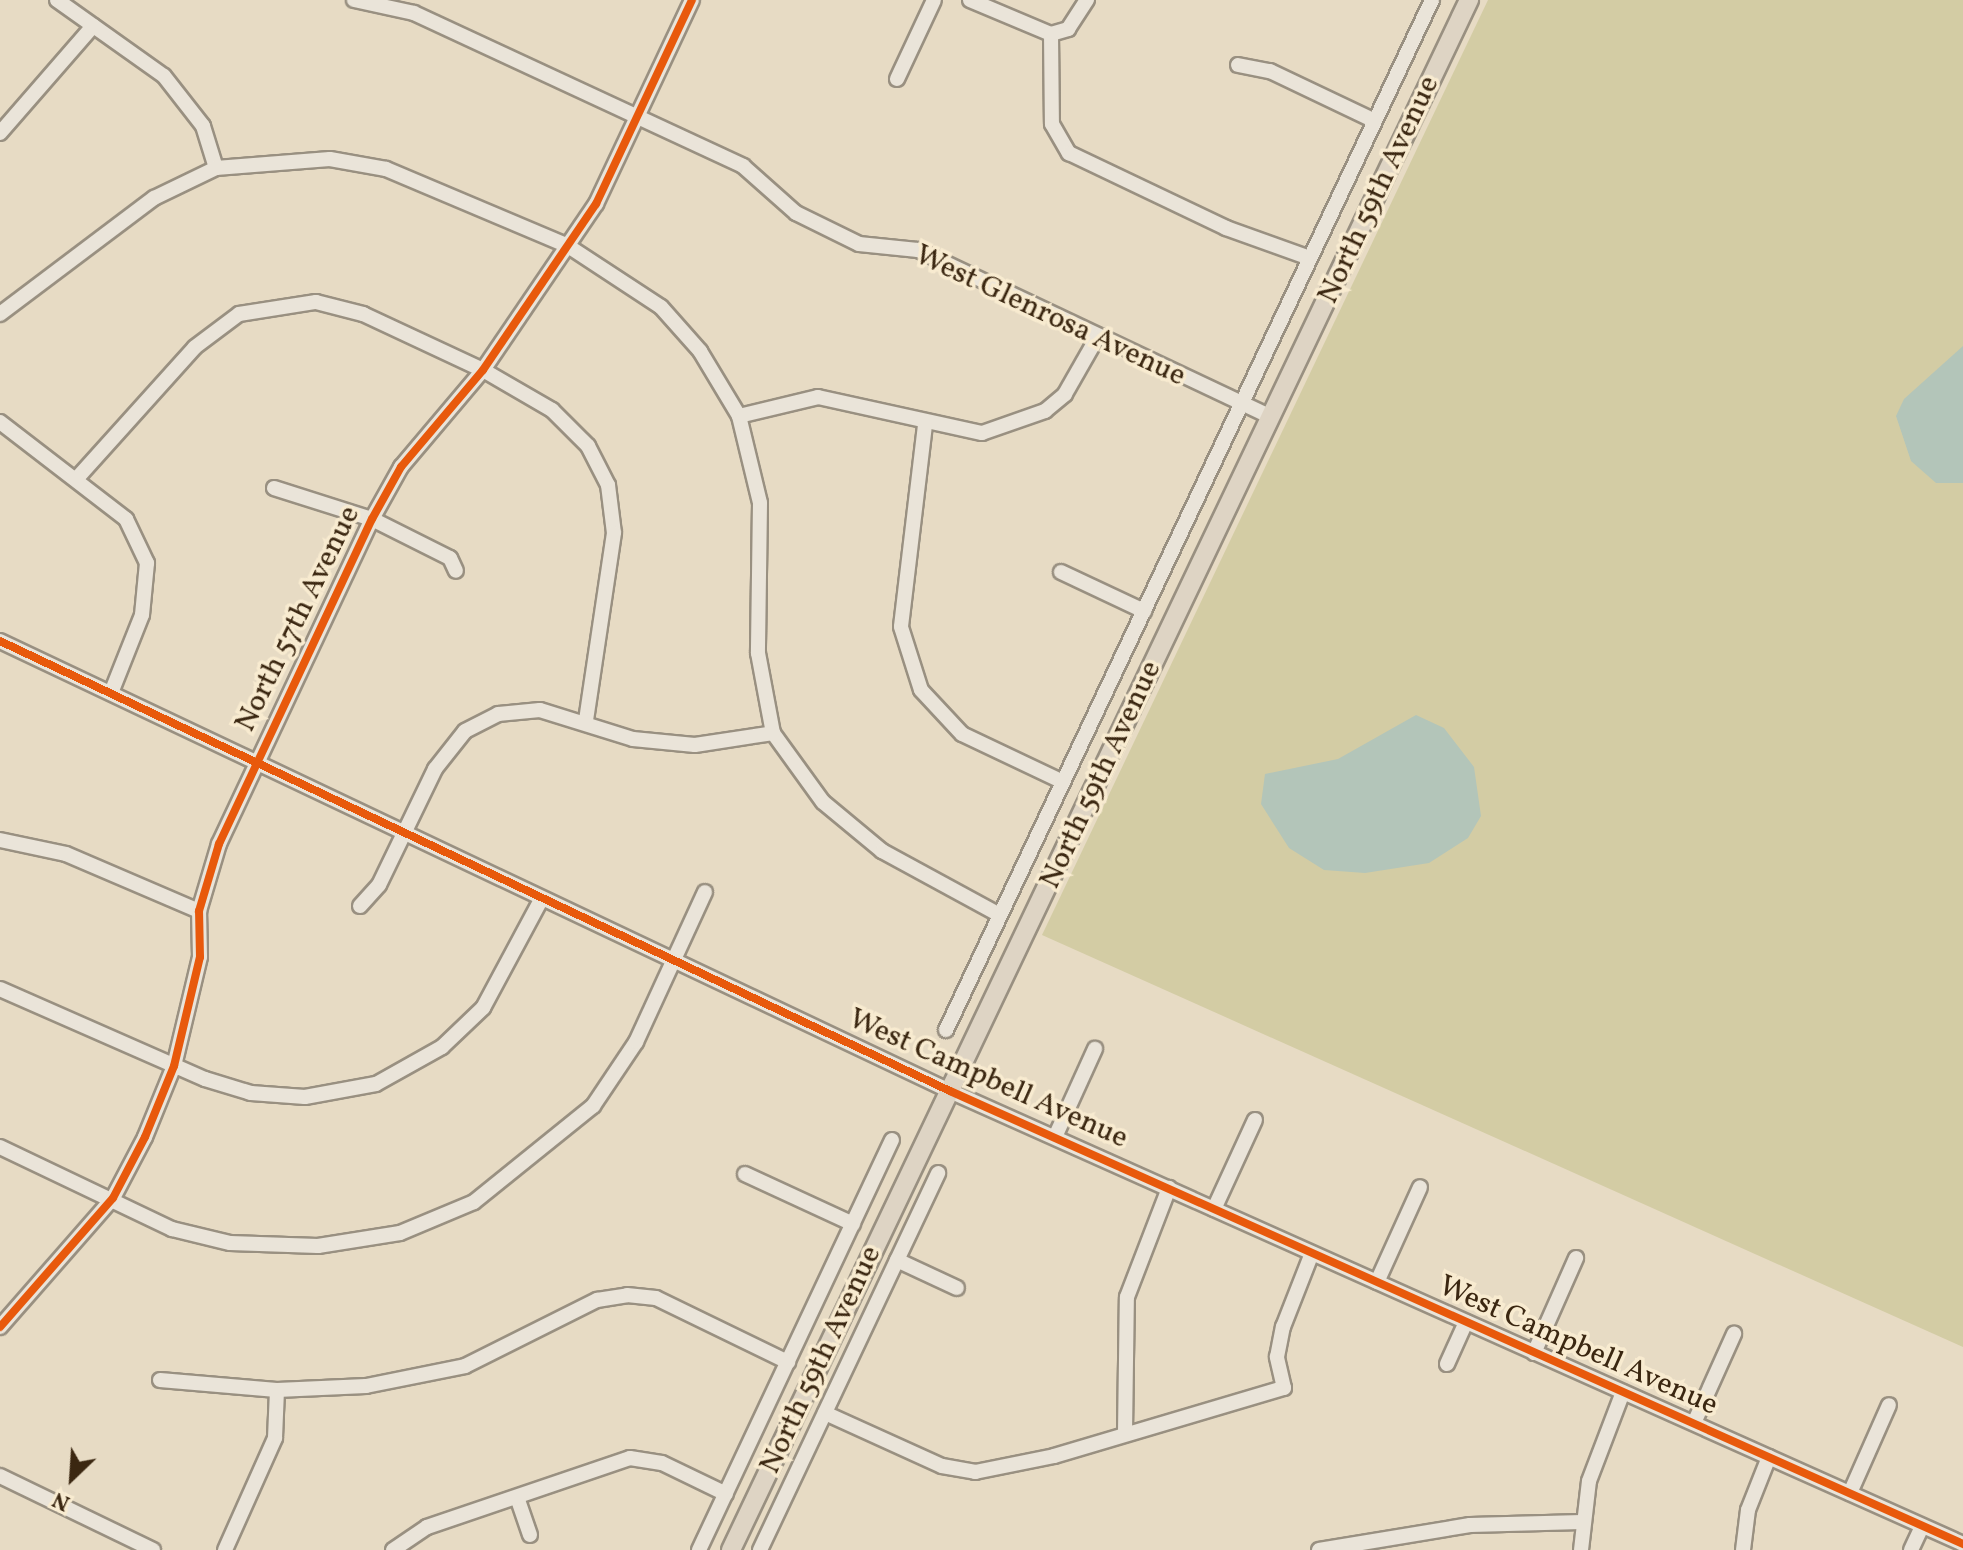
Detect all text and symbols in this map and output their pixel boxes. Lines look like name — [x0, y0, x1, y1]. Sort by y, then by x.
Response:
street label: North 59th Avenue — [1310, 70, 1448, 310]
street label: West Glenrosa Avenue — [909, 237, 1191, 395]
street label: North 57th Avenue — [228, 500, 368, 738]
street label: North 59th Avenue — [1032, 655, 1170, 895]
street label: West Campbell Avenue — [843, 1001, 1133, 1157]
street label: North 59th Avenue — [752, 1240, 890, 1480]
street label: West Campbell Avenue — [1433, 1268, 1723, 1424]
north arrow — [32, 1438, 112, 1518]
text: N — [48, 1483, 75, 1518]

